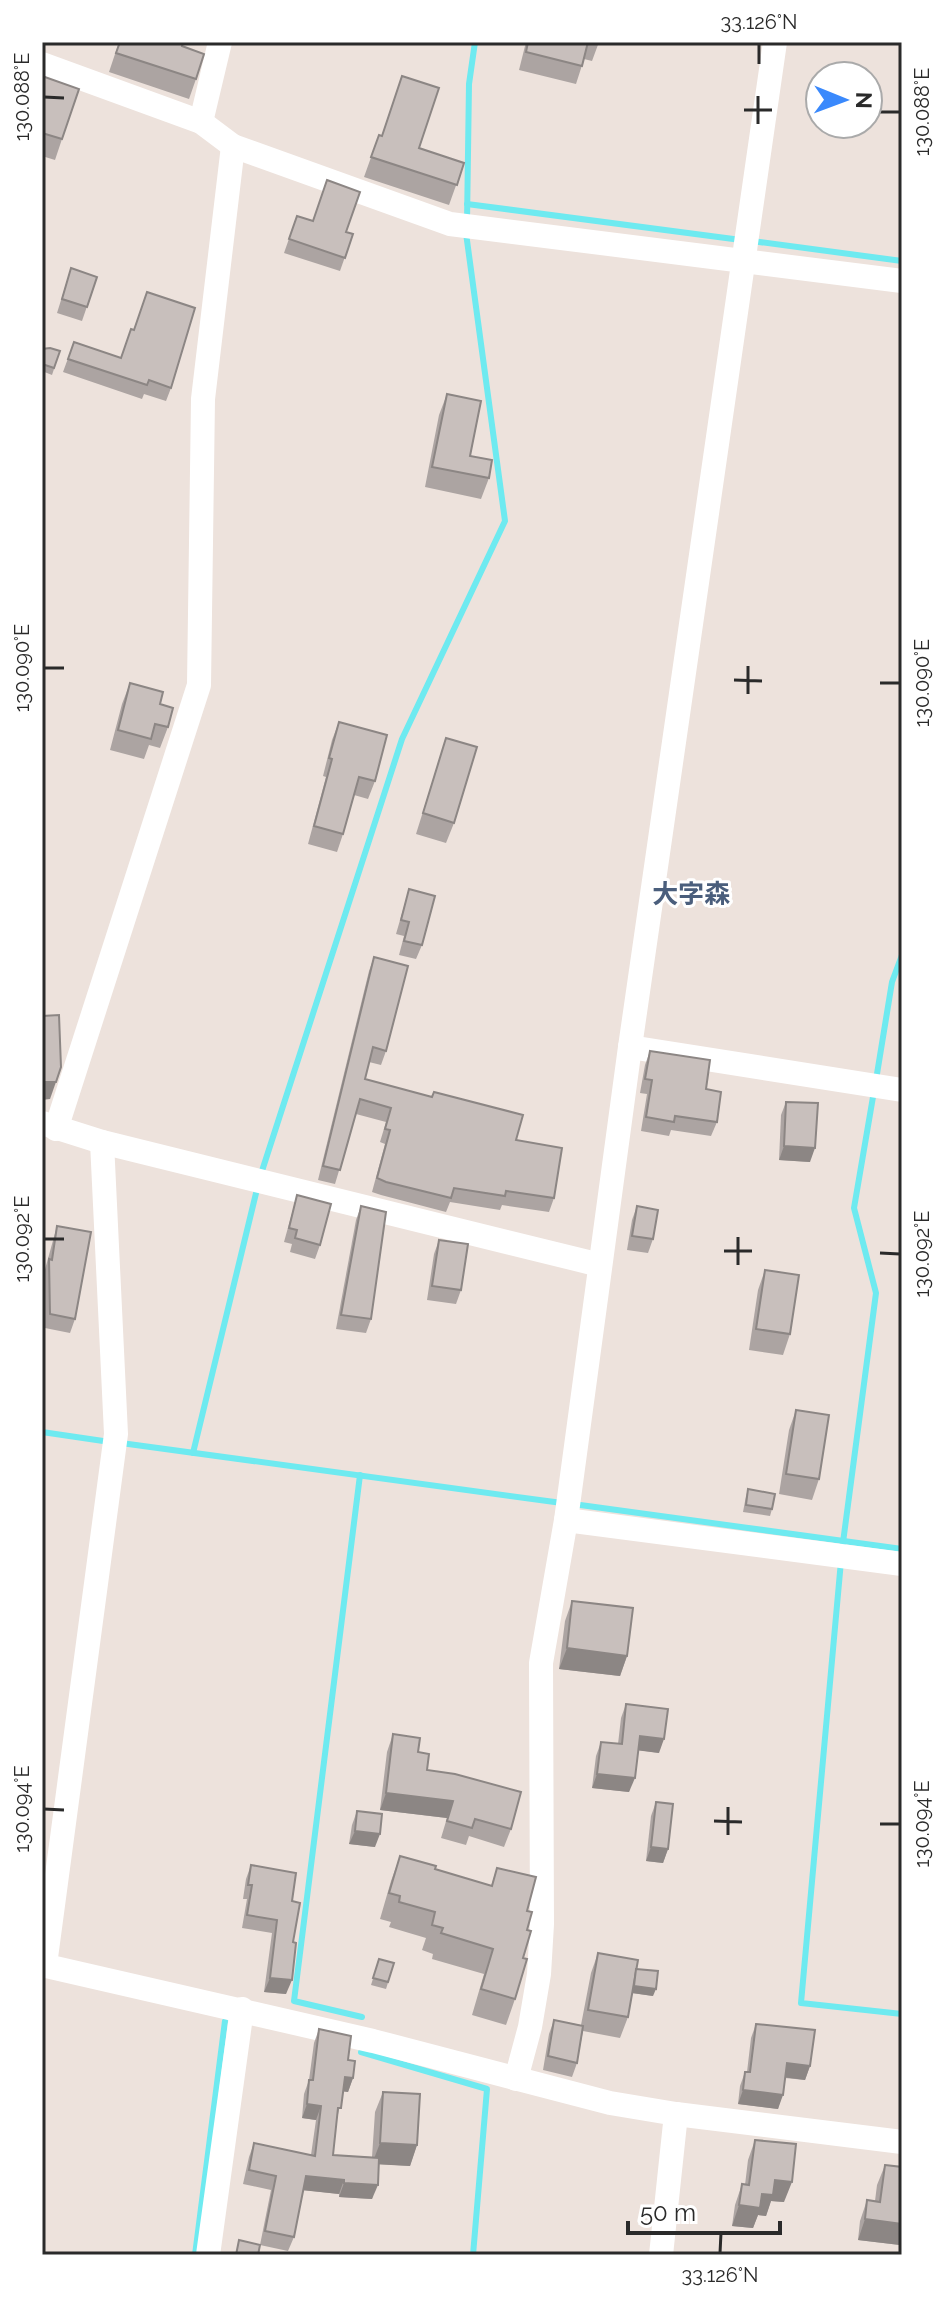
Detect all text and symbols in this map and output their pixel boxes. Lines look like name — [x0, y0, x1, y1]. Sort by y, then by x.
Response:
text: 33.126°N — [721, 10, 797, 34]
text: 130.088°E — [10, 53, 34, 141]
north arrow — [804, 60, 884, 140]
text: 130.088°E — [910, 68, 934, 156]
text: N — [851, 92, 877, 109]
text: 130.090°E — [10, 624, 34, 712]
text: 130.090°E — [910, 639, 934, 727]
district label: 大字森 — [652, 879, 730, 909]
text: 130.092°E — [10, 1196, 34, 1282]
text: 130.092°E — [910, 1211, 934, 1297]
text: 130.094°E — [10, 1765, 34, 1853]
text: 130.094°E — [910, 1780, 934, 1868]
scale bar — [628, 2185, 780, 2235]
text: 50 m — [640, 2198, 696, 2227]
text: 33.126°N — [682, 2263, 758, 2287]

